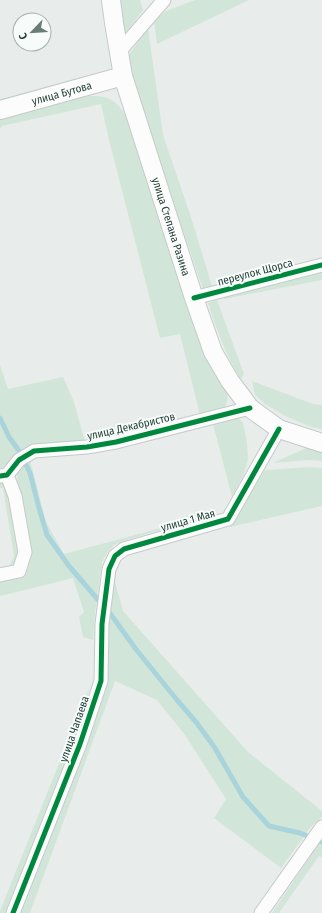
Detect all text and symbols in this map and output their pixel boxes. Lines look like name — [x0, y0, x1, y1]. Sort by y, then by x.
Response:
north arrow — [12, 12, 52, 52]
text: С — [16, 30, 30, 41]
street label: улица Бутова — [30, 79, 93, 108]
street label: улица Степана Разина — [149, 176, 192, 278]
street label: переулок Щорса — [216, 256, 294, 289]
street label: улица Декабристов — [86, 410, 176, 443]
street label: улица 1 Мая — [160, 507, 217, 534]
street label: улица Чапаева — [57, 694, 92, 764]

